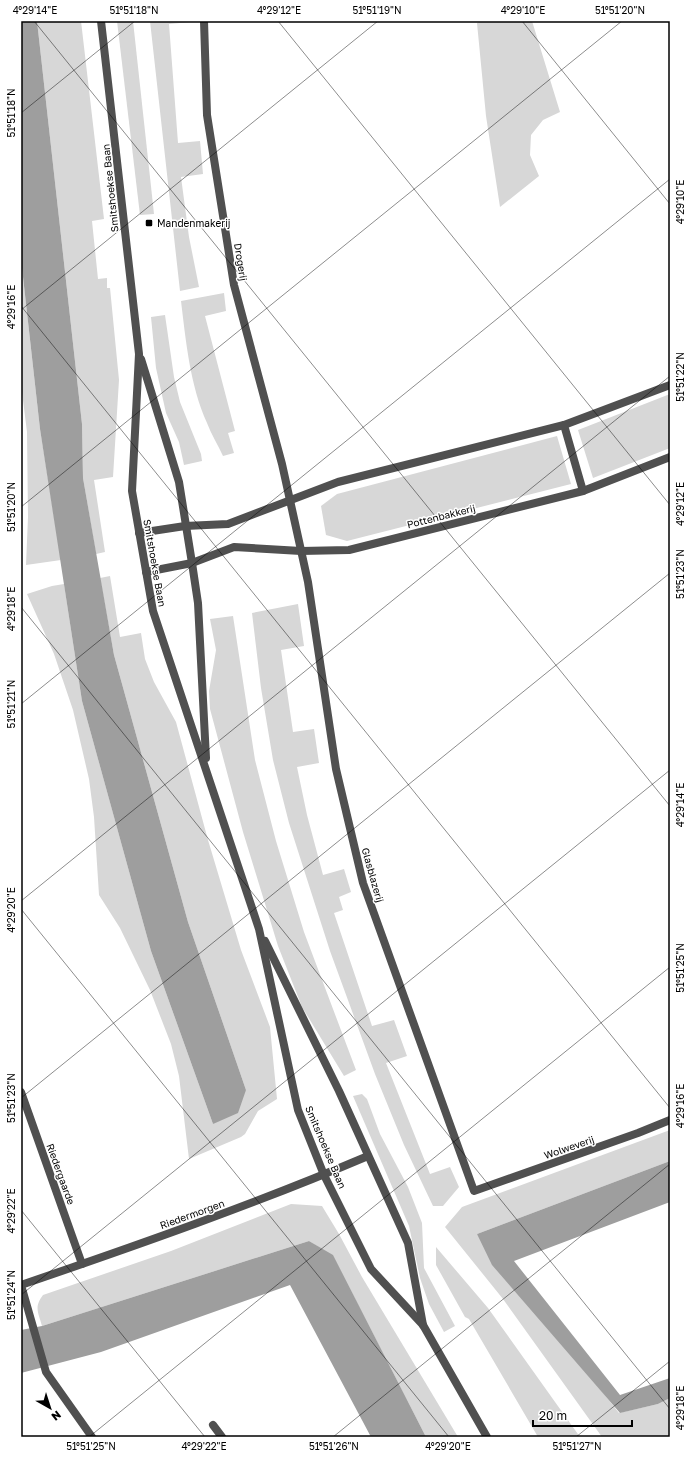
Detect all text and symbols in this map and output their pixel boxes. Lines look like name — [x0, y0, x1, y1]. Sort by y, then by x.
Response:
text: 4°29'14"E — [13, 4, 57, 16]
text: 51°51'18"N — [109, 4, 159, 16]
text: 4°29'12"E — [257, 4, 301, 16]
text: 51°51'19"N — [353, 4, 402, 16]
text: 4°29'10"E — [501, 4, 545, 16]
text: 51°51'20"N — [595, 4, 645, 16]
text: 51°51'18"N — [5, 88, 17, 138]
street label: Smitshoekse Baan — [99, 143, 121, 233]
text: 4°29'10"E — [674, 180, 686, 224]
place label: Mandenmakerij — [157, 217, 231, 229]
marker: Mandenmakerij — [144, 218, 154, 228]
street label: Drogerij — [232, 242, 250, 282]
text: 4°29'16"E — [5, 285, 17, 329]
text: 51°51'22"N — [674, 352, 686, 402]
text: 51°51'20"N — [5, 482, 17, 532]
text: 4°29'12"E — [674, 482, 686, 526]
street label: Pottenbakkerij — [405, 502, 477, 530]
street label: Smitshoekse Baan — [141, 518, 169, 608]
text: 51°51'23"N — [674, 549, 686, 599]
text: 4°29'18"E — [5, 587, 17, 631]
text: 51°51'21"N — [5, 680, 17, 728]
text: 4°29'14"E — [674, 783, 686, 827]
street label: Glasblazerij — [359, 846, 387, 904]
text: 4°29'20"E — [5, 887, 17, 933]
text: 51°51'25"N — [674, 943, 686, 993]
text: 51°51'23"N — [5, 1073, 17, 1123]
text: 4°29'16"E — [674, 1084, 686, 1128]
street label: Smitshoekse Baan — [303, 1104, 349, 1190]
street label: Wolweverij — [542, 1133, 596, 1161]
street label: Riedergaarde — [44, 1142, 78, 1206]
text: 4°29'22"E — [5, 1188, 17, 1234]
street label: Riedermorgen — [158, 1197, 226, 1231]
text: 51°51'24"N — [5, 1270, 17, 1320]
text: 4°29'18"E — [674, 1386, 686, 1430]
north arrow — [30, 1388, 70, 1428]
scale bar — [533, 1402, 632, 1428]
text: N — [49, 1408, 64, 1424]
text: 20 m — [539, 1408, 567, 1423]
text: 51°51'25"N — [66, 1440, 116, 1452]
text: 4°29'22"E — [181, 1440, 227, 1452]
text: 51°51'26"N — [309, 1440, 359, 1452]
text: 4°29'20"E — [425, 1440, 471, 1452]
text: 51°51'27"N — [552, 1440, 602, 1452]

